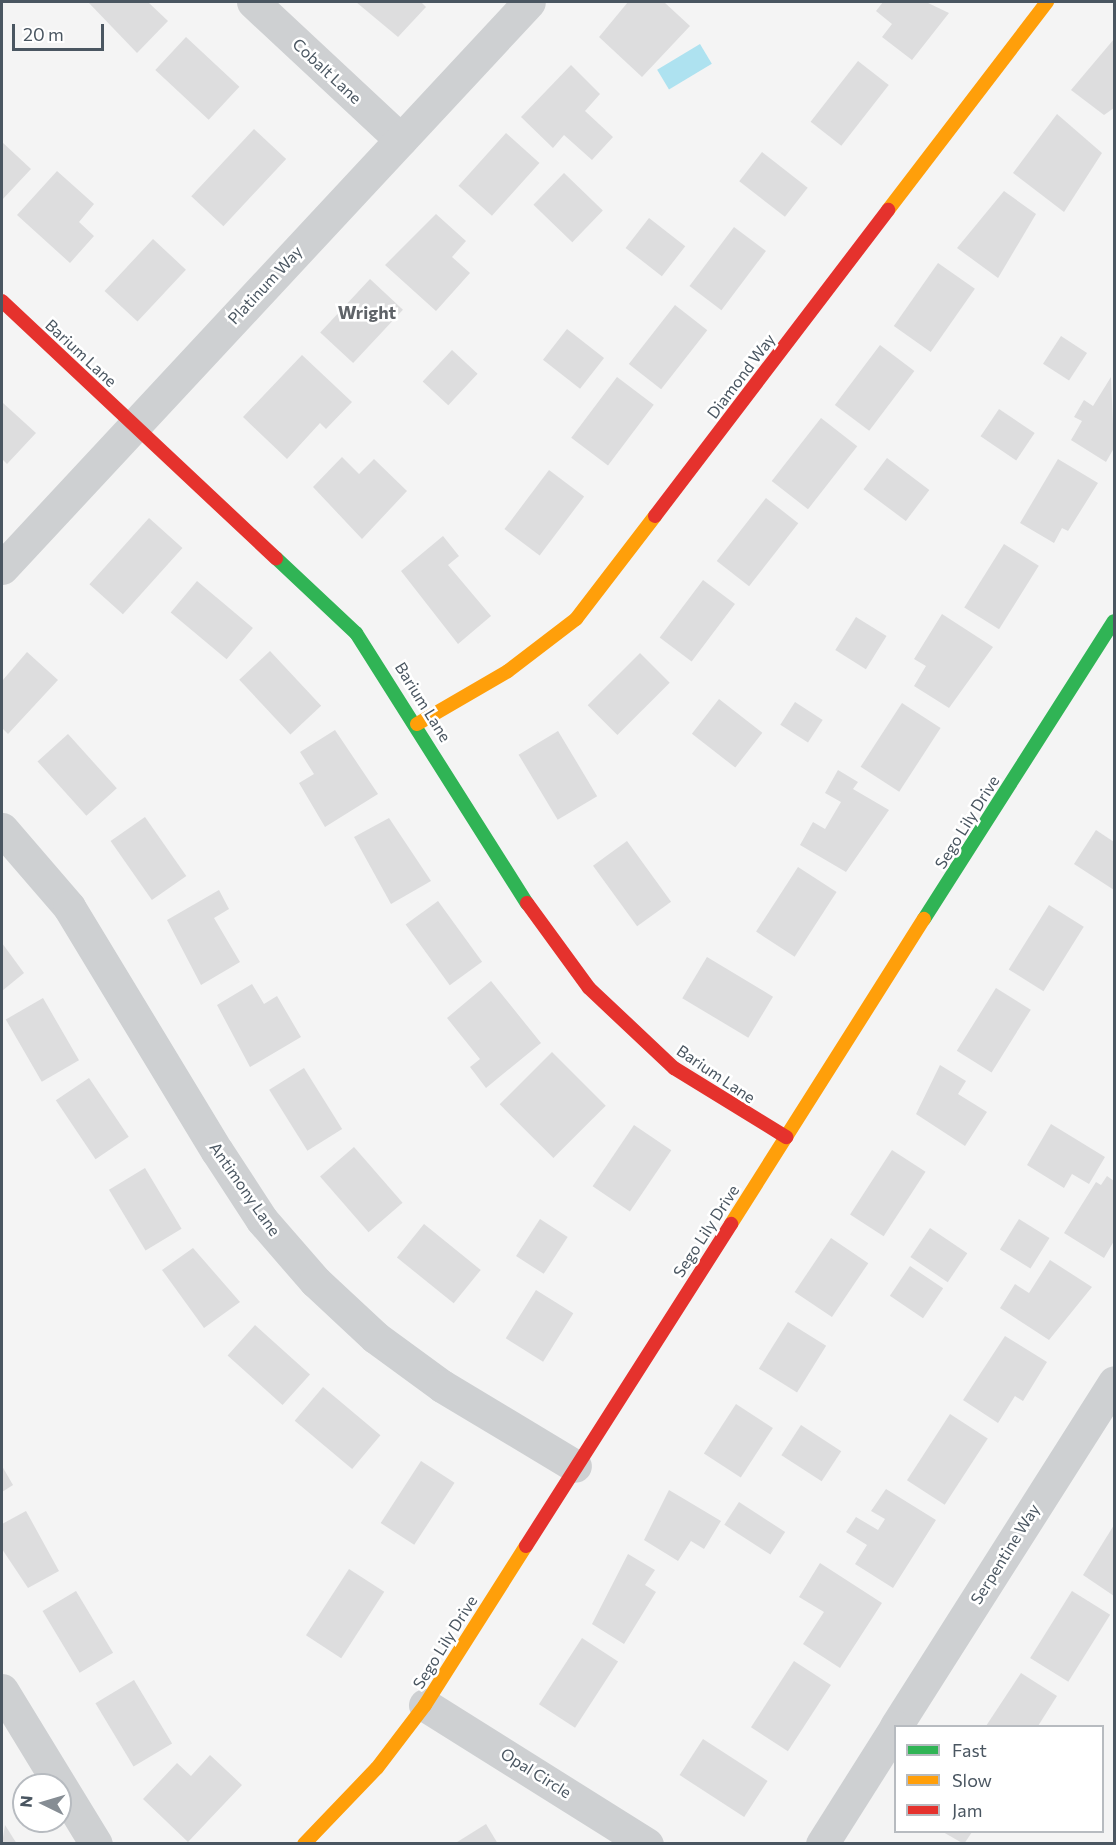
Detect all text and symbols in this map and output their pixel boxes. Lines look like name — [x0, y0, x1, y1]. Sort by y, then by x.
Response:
scale bar — [15, 12, 106, 50]
text: 20 m — [23, 23, 64, 45]
street label: Cobalt Lane — [289, 34, 365, 108]
street label: Platinum Way — [224, 242, 306, 328]
district label: Wright — [338, 301, 396, 323]
street label: Barium Lane — [41, 315, 121, 391]
street label: Diamond Way — [703, 330, 779, 422]
street label: Barium Lane — [391, 659, 455, 745]
street label: Sego Lily Drive — [931, 772, 1003, 872]
street label: Barium Lane — [673, 1041, 759, 1107]
street label: Antimony Lane — [206, 1138, 284, 1240]
street label: Sego Lily Drive — [669, 1181, 743, 1281]
street label: Serpentine Way — [967, 1500, 1043, 1608]
street label: Sego Lily Drive — [409, 1592, 481, 1692]
legend — [894, 1725, 1104, 1833]
text: Fast — [952, 1739, 987, 1761]
street label: Opal Circle — [497, 1744, 575, 1802]
text: Slow — [952, 1769, 992, 1791]
north arrow — [12, 1773, 72, 1833]
text: N — [16, 1795, 36, 1808]
text: Jam — [952, 1799, 982, 1821]

